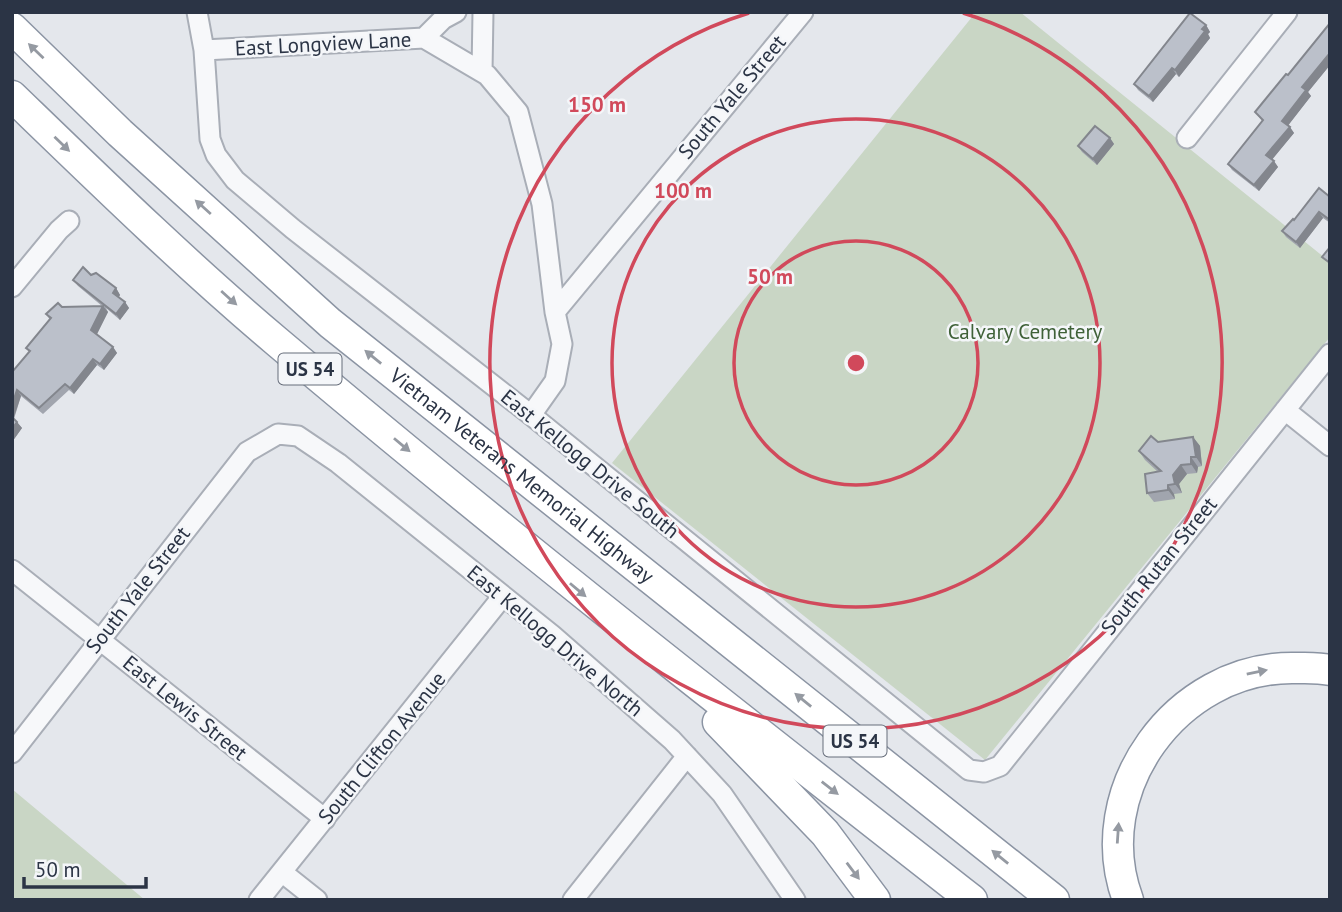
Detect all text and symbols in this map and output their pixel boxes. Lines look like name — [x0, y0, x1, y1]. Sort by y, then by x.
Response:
street label: East Longview Lane — [234, 25, 412, 62]
street label: South Yale Street — [672, 29, 791, 164]
one-way arrow — [28, 44, 45, 60]
text: 150 m — [568, 91, 626, 118]
one-way arrow — [53, 135, 70, 152]
text: 100 m — [654, 177, 712, 204]
one-way arrow — [194, 200, 211, 216]
text: 50 m — [747, 263, 793, 290]
one-way arrow — [220, 290, 238, 306]
park label: Calvary Cemetery — [948, 318, 1103, 345]
one-way arrow — [365, 350, 383, 365]
centre of rings — [844, 351, 868, 375]
road number: US 54 — [278, 354, 342, 384]
street label: Vietnam Veterans Memorial Highway — [384, 361, 660, 589]
street label: East Kellogg Drive South — [495, 383, 685, 544]
one-way arrow — [394, 437, 411, 452]
street label: South Rutan Street — [1095, 491, 1223, 640]
street label: South Yale Street — [80, 521, 196, 659]
street label: East Kellogg Drive North — [462, 559, 649, 722]
one-way arrow — [568, 582, 586, 597]
street label: East Lewis Street — [118, 649, 253, 766]
street label: South Clifton Avenue — [312, 666, 451, 829]
one-way arrow — [1246, 667, 1268, 678]
one-way arrow — [795, 693, 812, 708]
road number: US 54 — [824, 726, 886, 756]
one-way arrow — [820, 781, 838, 796]
one-way arrow — [1113, 822, 1124, 844]
scale bar — [24, 846, 147, 890]
one-way arrow — [992, 850, 1010, 865]
text: 50 m — [35, 856, 81, 883]
one-way arrow — [845, 862, 859, 880]

